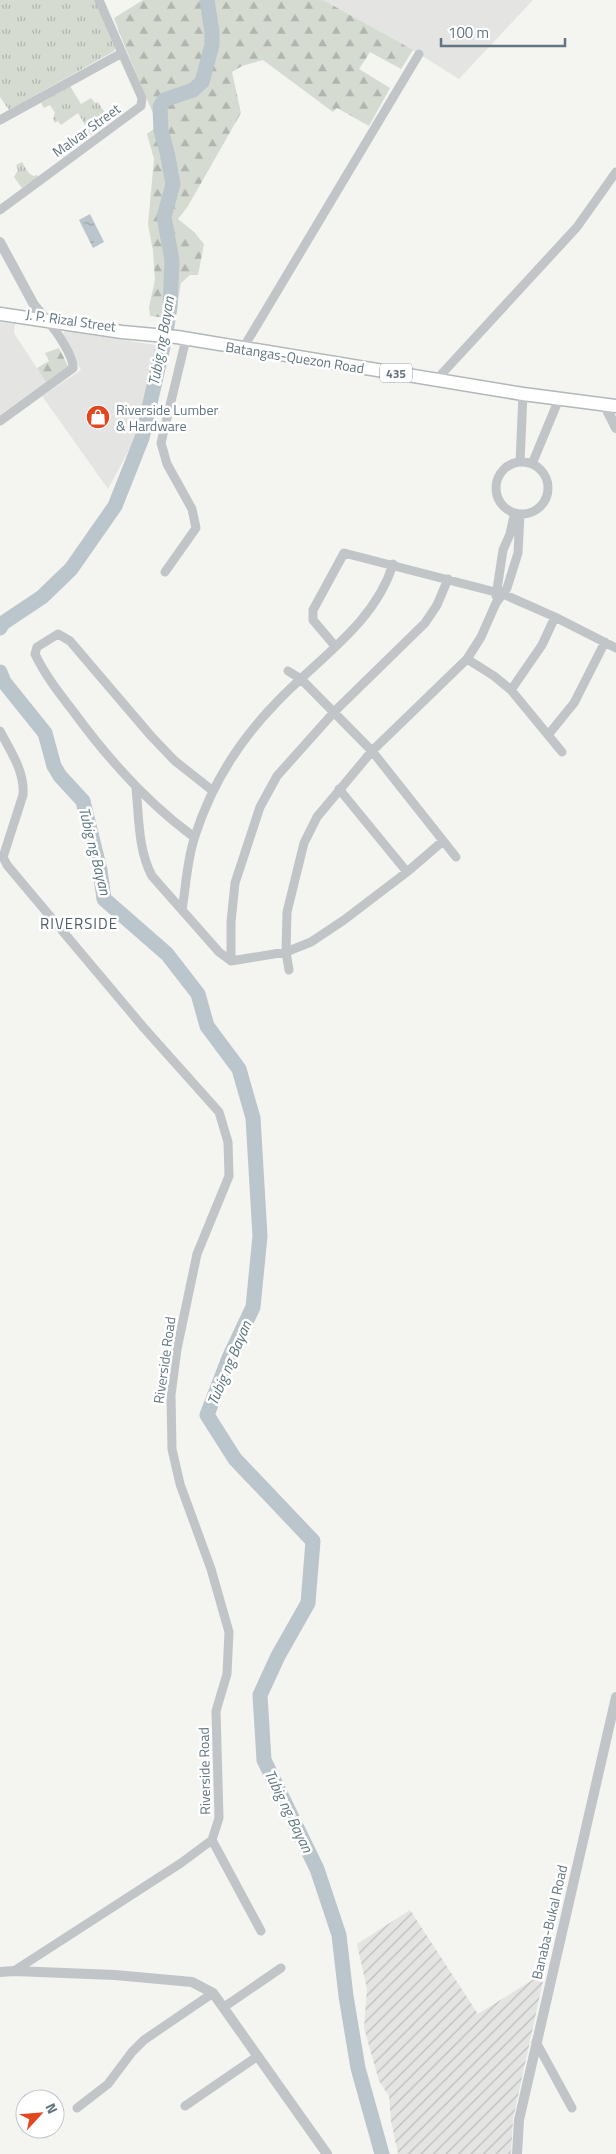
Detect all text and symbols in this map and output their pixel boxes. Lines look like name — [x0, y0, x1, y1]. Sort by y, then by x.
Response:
scale bar — [441, 15, 565, 47]
text: 100 m — [448, 21, 489, 44]
street label: Malvar Street — [48, 98, 124, 162]
water label: Tubig ng Bayan — [142, 294, 180, 387]
street label: J. P. Rizal Street — [25, 303, 118, 337]
street label: Batangas-Quezon Road — [224, 336, 366, 378]
road number: 435 — [380, 363, 412, 382]
place label: Riverside Lumber & Hardware — [116, 399, 219, 436]
shop icon: Riverside Lumber & Hardware — [85, 404, 111, 430]
water label: Tubig ng Bayan — [73, 805, 117, 898]
district label: RIVERSIDE — [40, 912, 118, 935]
street label: Riverside Road — [148, 1315, 180, 1405]
water label: Tubig ng Bayan — [201, 1317, 257, 1409]
street label: Riverside Road — [193, 1727, 215, 1815]
water label: Tubig ng Bayan — [259, 1766, 319, 1857]
street label: Banaba-Bukal Road — [526, 1863, 572, 1981]
north arrow — [15, 2089, 65, 2139]
text: N — [41, 2099, 64, 2117]

